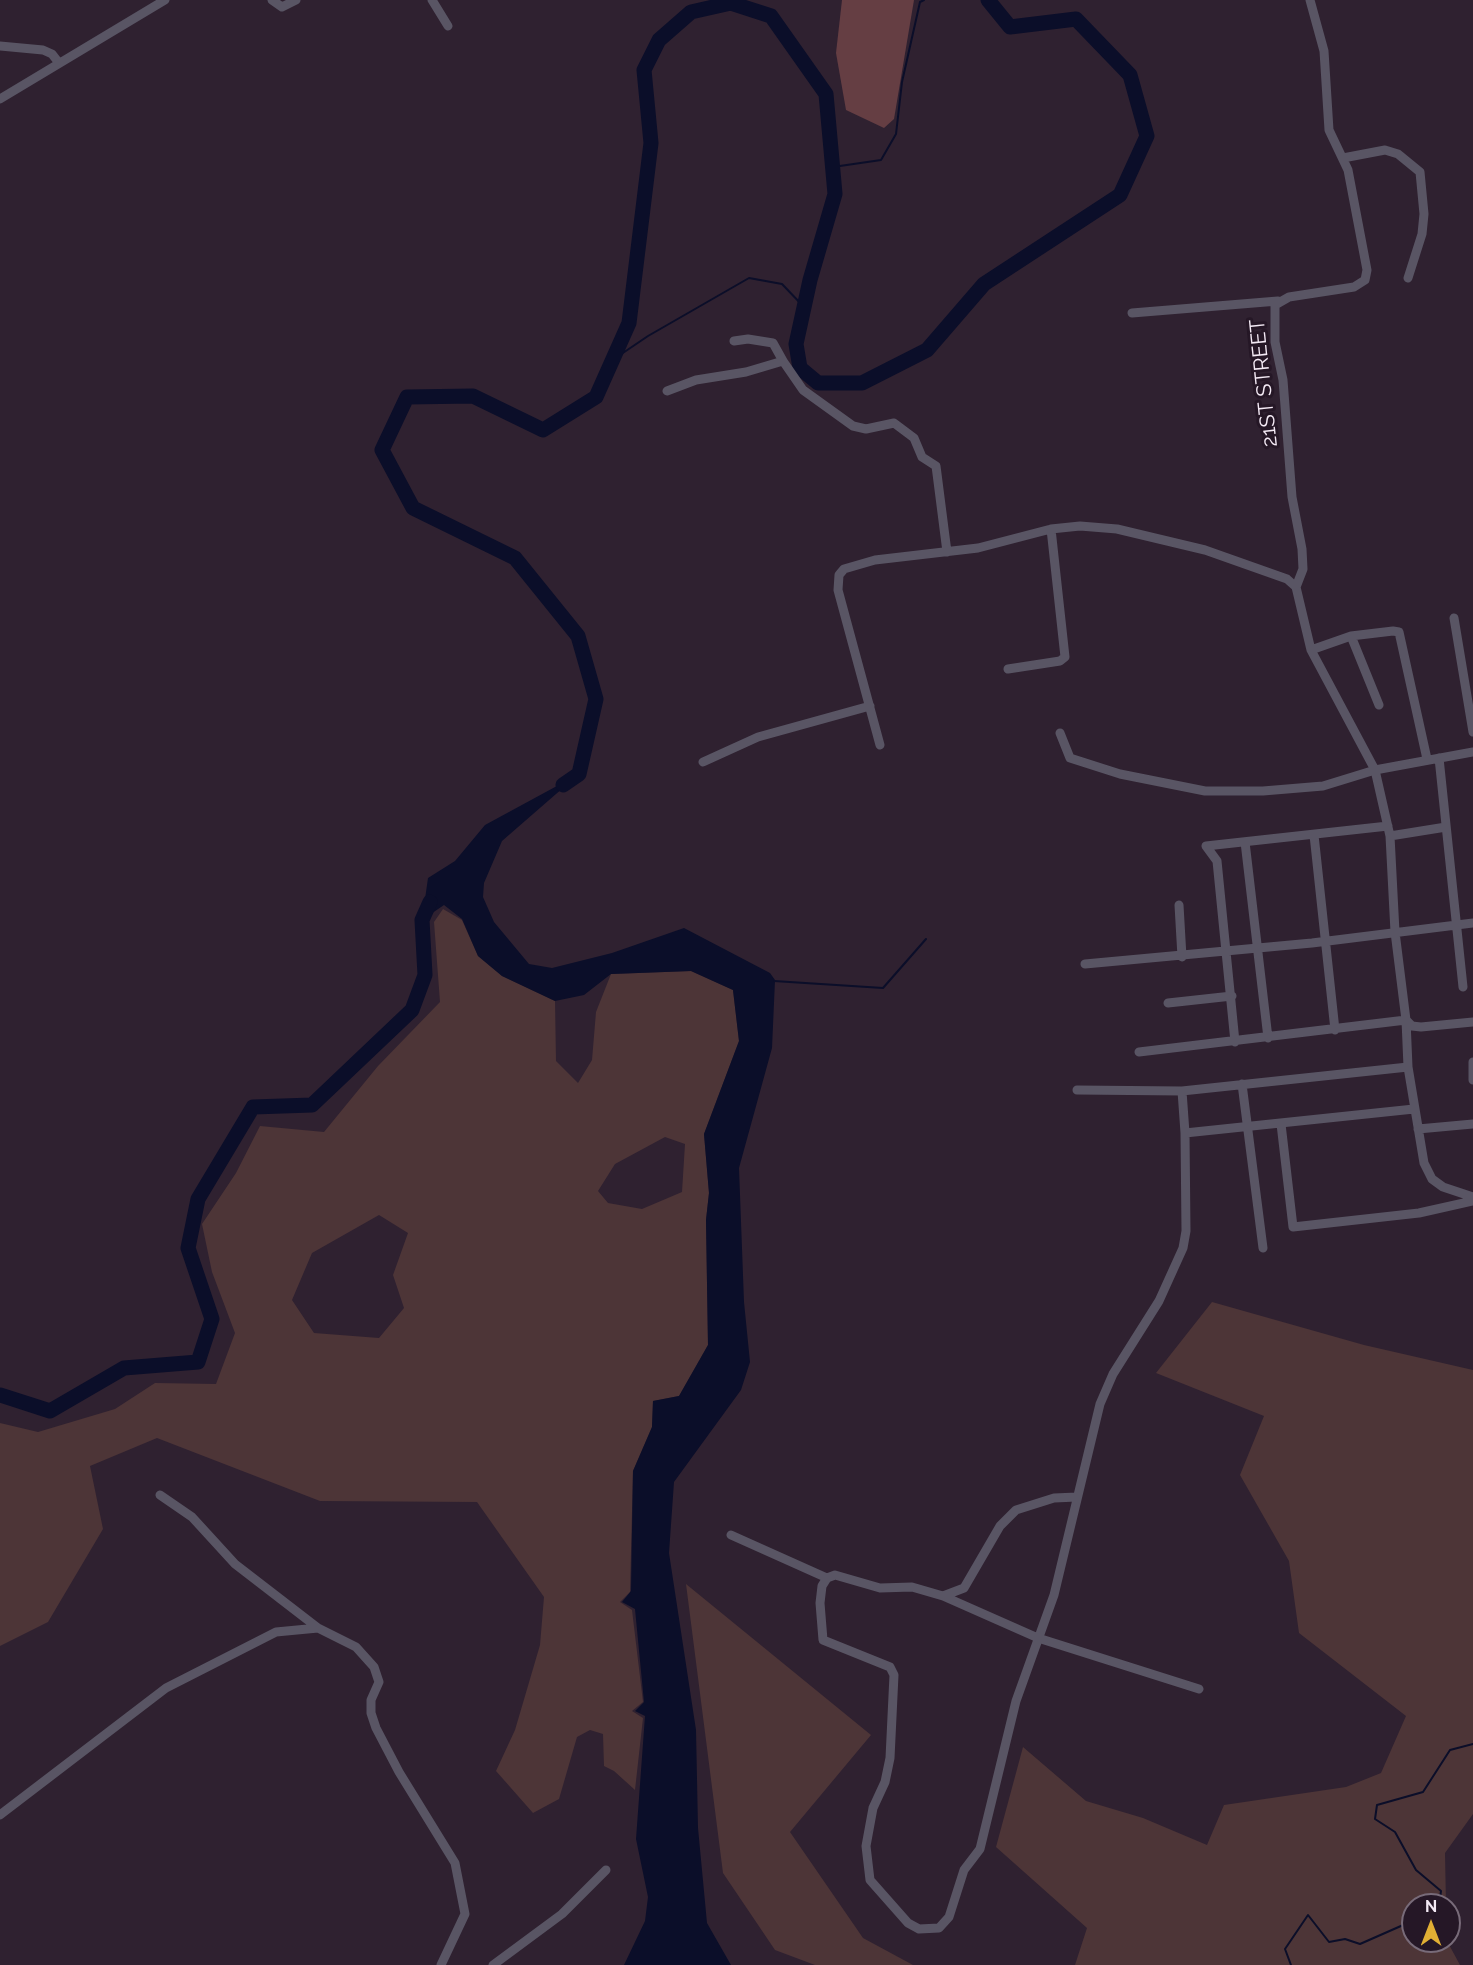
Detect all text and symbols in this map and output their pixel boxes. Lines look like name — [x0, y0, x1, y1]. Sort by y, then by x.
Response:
street label: 21ST STREET — [1245, 318, 1283, 448]
north arrow — [1401, 1893, 1461, 1953]
text: N — [1425, 1897, 1437, 1916]

